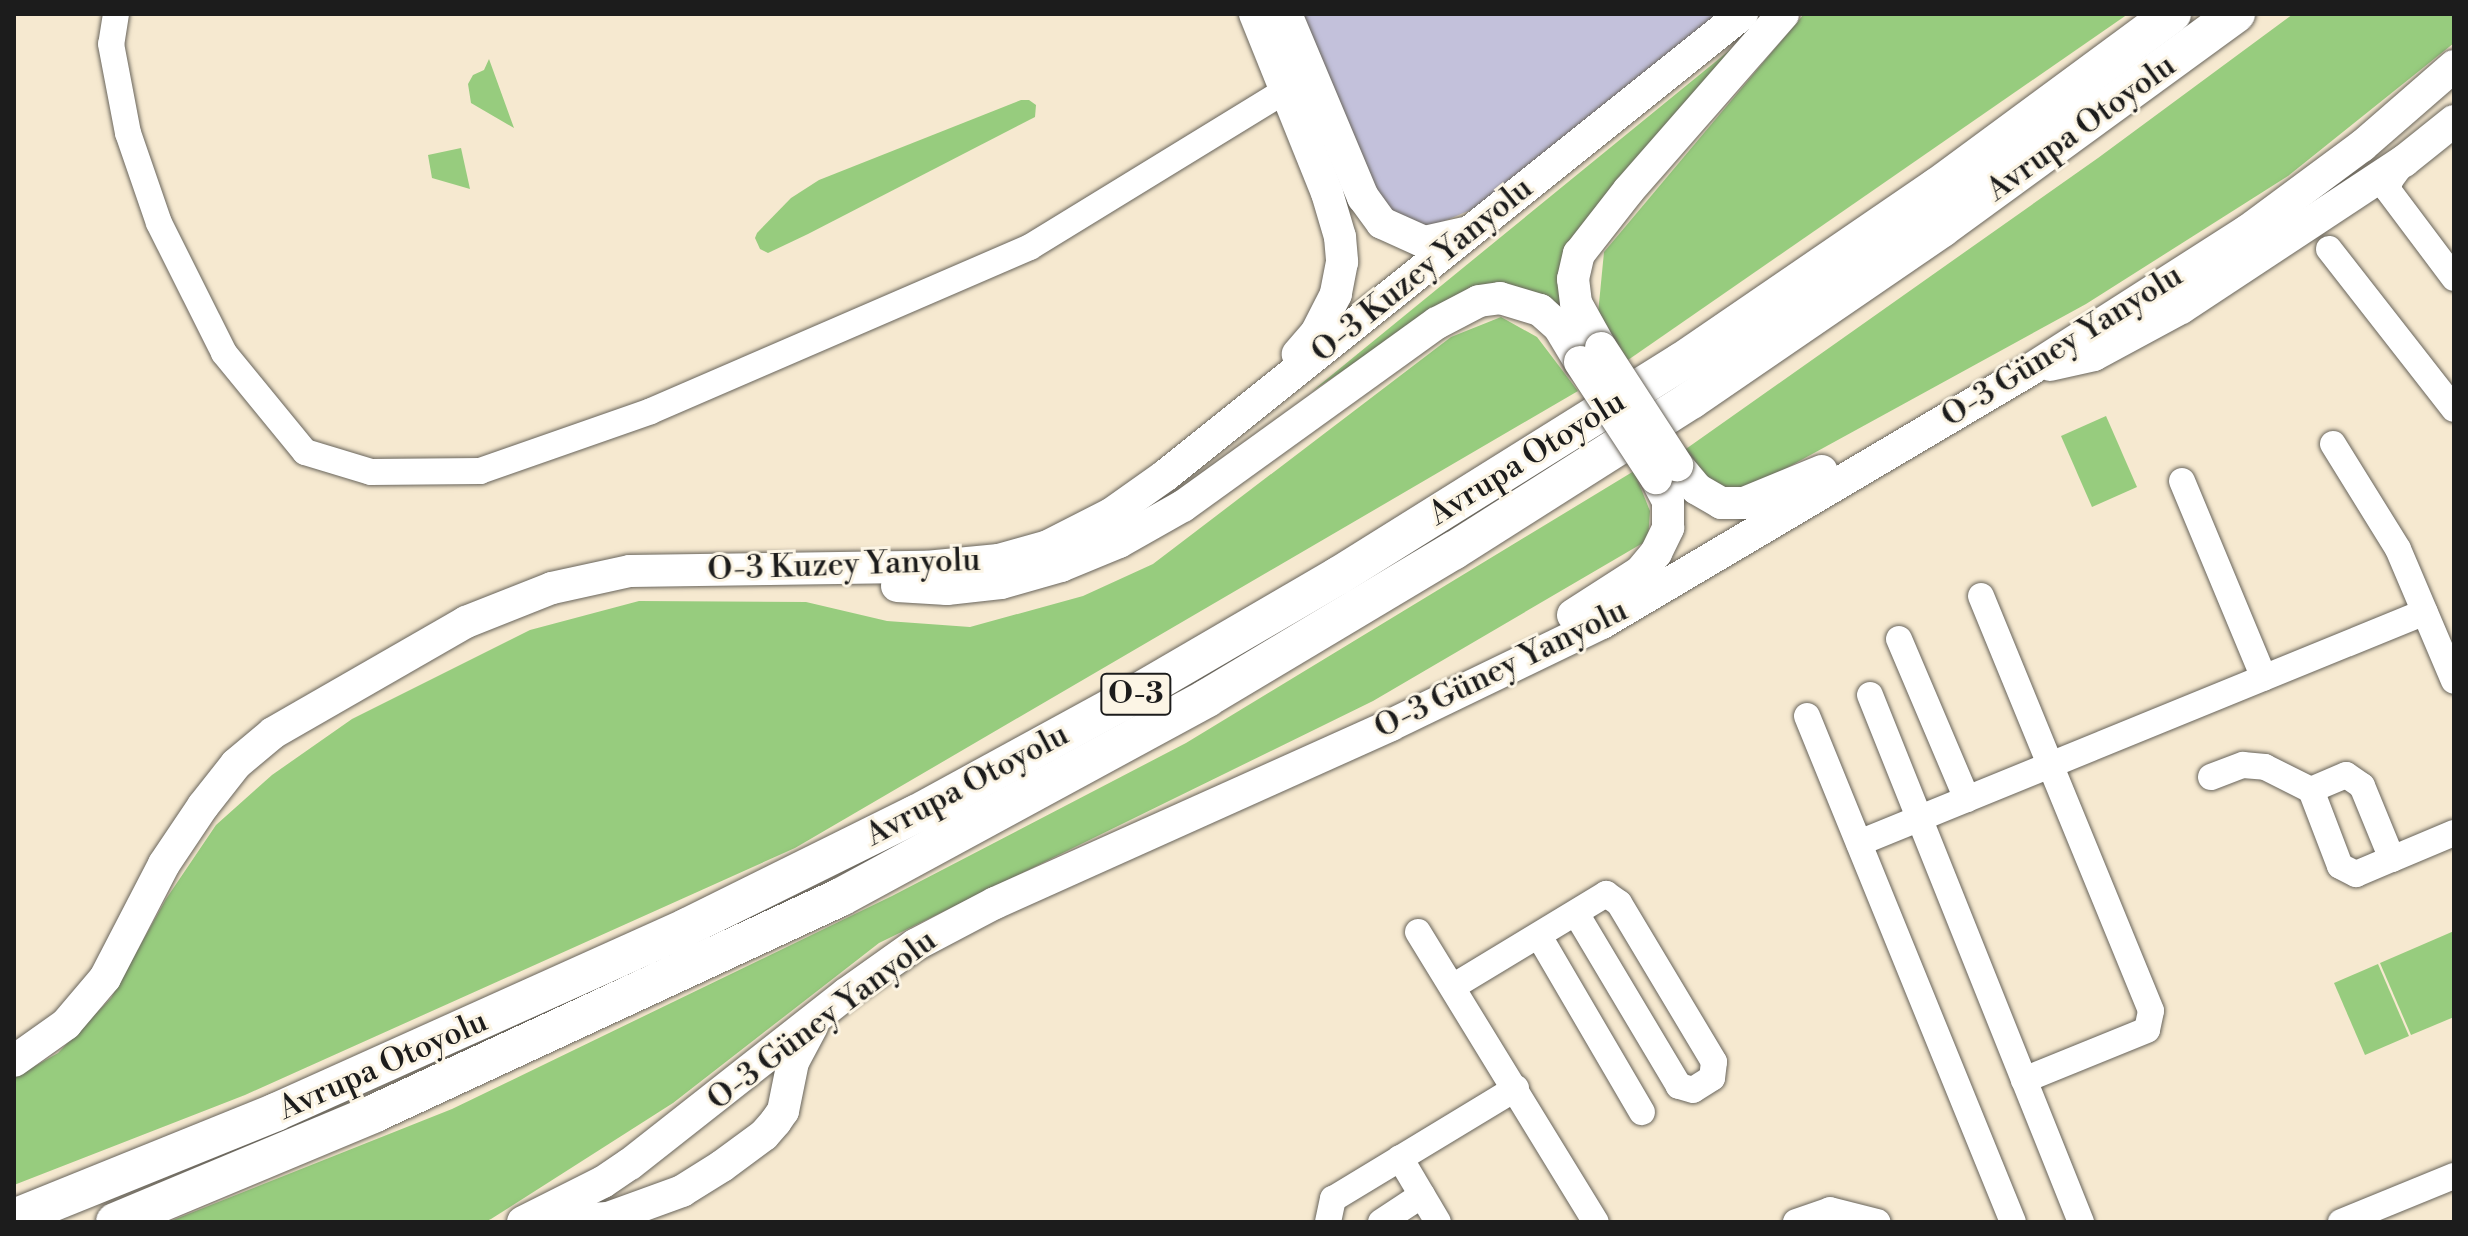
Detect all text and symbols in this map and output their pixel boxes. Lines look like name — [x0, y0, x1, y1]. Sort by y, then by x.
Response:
street label: Avrupa Otoyolu — [1979, 46, 2183, 210]
street label: O-3 Kuzey Yanyolu — [1304, 169, 1540, 371]
street label: O-3 Güney Yanyolu — [1934, 256, 2190, 436]
street label: Avrupa Otoyolu — [1422, 382, 1632, 534]
street label: O-3 Kuzey Yanyolu — [707, 541, 981, 589]
street label: O-3 Güney Yanyolu — [1368, 591, 1634, 747]
road number: O-3 — [1100, 668, 1172, 720]
street label: Avrupa Otoyolu — [859, 715, 1075, 855]
street label: O-3 Güney Yanyolu — [700, 921, 944, 1119]
street label: Avrupa Otoyolu — [273, 1002, 493, 1128]

